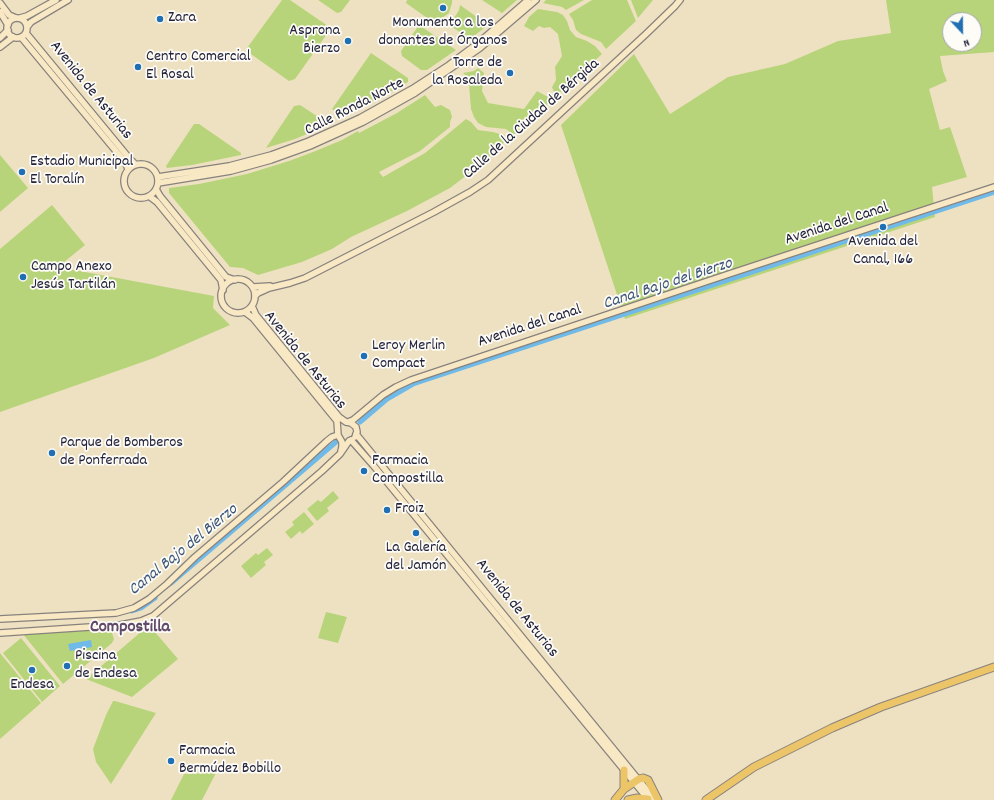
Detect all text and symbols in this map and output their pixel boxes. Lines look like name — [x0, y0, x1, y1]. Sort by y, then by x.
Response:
marker: Monumento a los donantes de Órganos — [438, 3, 448, 13]
place label: Zara — [168, 9, 196, 29]
north arrow — [942, 12, 982, 52]
marker: Zara — [155, 14, 165, 24]
place label: Monumento a los donantes de Órganos — [379, 14, 507, 52]
place label: Asprona Bierzo — [289, 22, 340, 60]
text: N — [961, 34, 972, 51]
marker: Asprona Bierzo — [343, 36, 353, 46]
street label: Avenida de Asturias — [44, 38, 136, 144]
place label: Centro Comercial El Rosal — [146, 48, 251, 86]
place label: Torre de la Rosaleda — [432, 54, 502, 92]
street label: Calle de la Ciudad de Bérgida — [460, 56, 604, 184]
marker: Centro Comercial El Rosal — [133, 62, 143, 72]
marker: Torre de la Rosaleda — [505, 68, 515, 78]
street label: Calle Ronda Norte — [302, 75, 408, 141]
place label: Estadio Municipal El Toralín — [30, 153, 133, 191]
marker: Estadio Municipal El Toralín — [17, 167, 27, 177]
street label: Avenida del Canal — [783, 199, 891, 251]
marker: Avenida del Canal, 166 — [878, 222, 888, 232]
place label: Avenida del Canal, 166 — [848, 233, 918, 271]
water label: Canal Bajo del Bierzo — [601, 255, 735, 315]
place label: Campo Anexo Jesús Tartilán — [31, 258, 116, 296]
marker: Campo Anexo Jesús Tartilán — [18, 272, 28, 282]
street label: Avenida del Canal — [476, 301, 584, 353]
street label: Avenida de Asturias — [258, 308, 350, 414]
place label: Leroy Merlin Compact — [372, 337, 445, 375]
marker: Leroy Merlin Compact — [359, 351, 369, 361]
place label: Parque de Bomberos de Ponferrada — [60, 434, 183, 472]
marker: Parque de Bomberos de Ponferrada — [47, 448, 57, 458]
place label: Farmacia Compostilla — [372, 452, 443, 490]
marker: Farmacia Compostilla — [359, 466, 369, 476]
place label: Froiz — [395, 500, 424, 520]
water label: Canal Bajo del Bierzo — [125, 501, 243, 601]
marker: Froiz — [382, 505, 392, 515]
marker: La Galería del Jamón — [411, 528, 421, 538]
place label: La Galería del Jamón — [386, 539, 446, 577]
street label: Avenida de Asturias — [470, 556, 562, 662]
district label: Compostilla — [90, 618, 170, 640]
place label: Piscina de Endesa — [75, 647, 137, 685]
marker: Piscina de Endesa — [62, 661, 72, 671]
marker: Endesa — [27, 665, 37, 675]
place label: Endesa — [10, 676, 54, 696]
place label: Farmacia Bermúdez Bobillo — [179, 742, 281, 780]
marker: Farmacia Bermúdez Bobillo — [166, 756, 176, 766]

